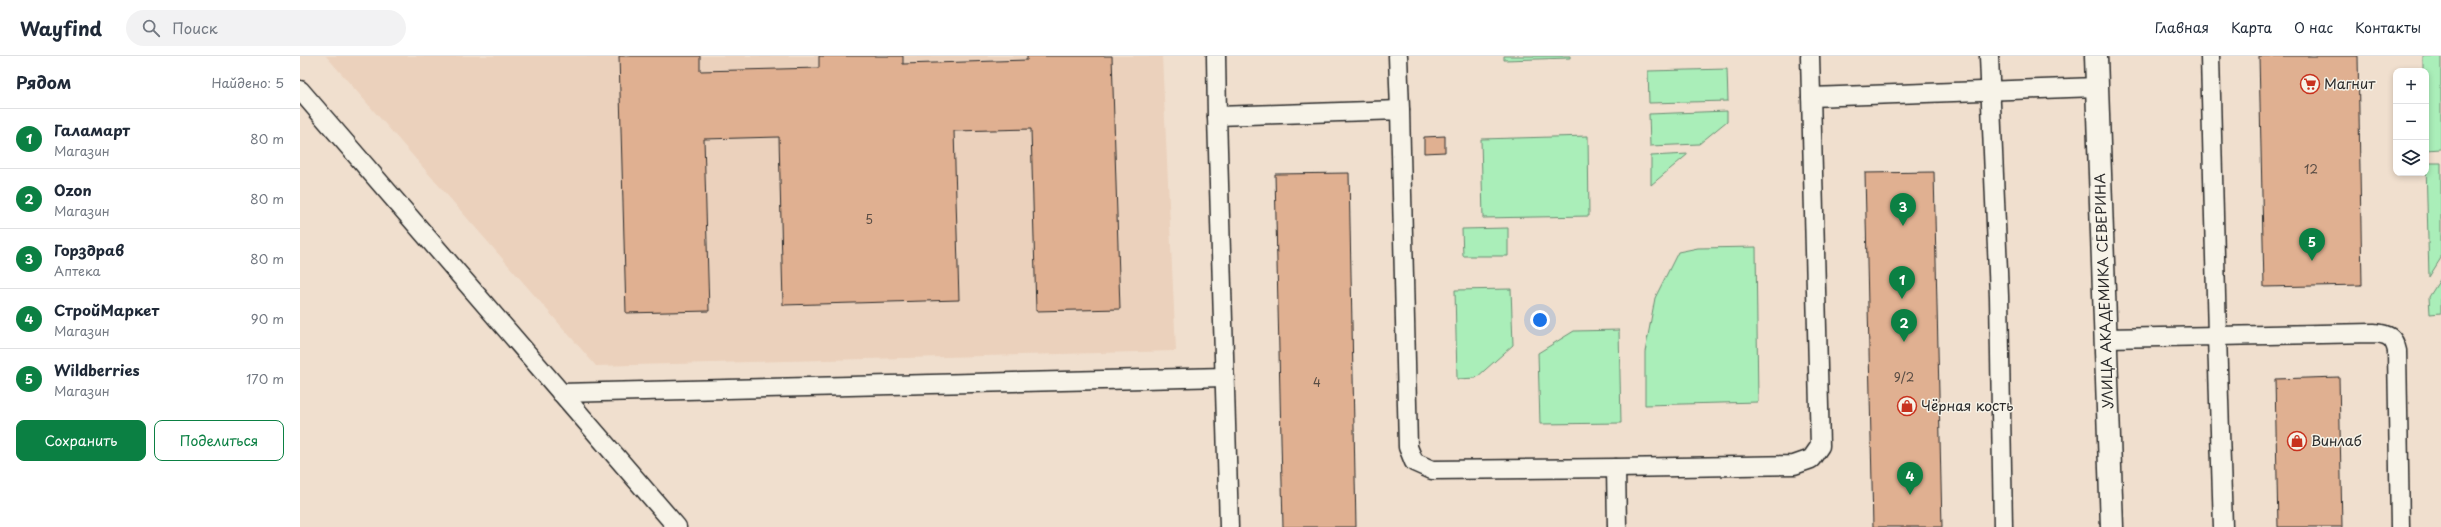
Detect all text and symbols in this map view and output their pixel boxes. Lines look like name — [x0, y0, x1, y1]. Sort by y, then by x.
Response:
search box — [126, 10, 406, 46]
text: Wayfind — [20, 14, 102, 42]
text: Поиск — [172, 16, 218, 39]
icon: search — [140, 17, 162, 39]
text: Главная — [2155, 17, 2209, 38]
text: Карта — [2231, 17, 2272, 38]
text: О нас — [2294, 17, 2333, 38]
text: Контакты — [2355, 17, 2421, 38]
map controls — [2393, 68, 2429, 176]
button: + — [2393, 68, 2429, 104]
text: Рядом — [16, 69, 71, 95]
text: Найдено: 5 — [212, 73, 284, 92]
supermarket icon: Магнит — [2299, 73, 2321, 95]
place label: Магнит — [2324, 73, 2376, 94]
button: − — [2393, 104, 2429, 140]
text: Галамарт — [54, 118, 130, 141]
text: 1 — [26, 129, 32, 148]
text: 80 m — [250, 129, 284, 148]
button: layers — [2393, 140, 2429, 176]
text: Магазин — [54, 141, 110, 160]
house number: 12 — [2304, 160, 2318, 178]
street label: УЛИЦА АКАДЕМИКА СЕВЕРИНА — [2089, 173, 2118, 409]
text: Ozon — [54, 178, 92, 201]
text: 2 — [24, 189, 34, 208]
text: 80 m — [250, 189, 284, 208]
pin: 3 — [1890, 193, 1916, 226]
text: Магазин — [54, 201, 110, 220]
house number: 5 — [865, 210, 873, 228]
pin: 5 — [2299, 228, 2325, 261]
text: Горздрав — [54, 238, 124, 261]
text: 3 — [25, 249, 33, 268]
text: 80 m — [250, 249, 284, 268]
text: Аптека — [54, 261, 101, 280]
pin: 1 — [1889, 266, 1915, 299]
text: СтройМаркет — [54, 298, 159, 321]
text: 4 — [25, 309, 33, 328]
text: 90 m — [251, 309, 284, 328]
pin: 2 — [1891, 309, 1917, 342]
your location — [1530, 310, 1550, 330]
text: Магазин — [54, 321, 110, 340]
text: Wildberries — [54, 358, 140, 381]
house number: 9/2 — [1894, 368, 1914, 386]
text: 5 — [25, 369, 33, 388]
text: 170 m — [246, 369, 284, 388]
house number: 4 — [1313, 373, 1321, 391]
text: Магазин — [54, 381, 110, 400]
shop icon: Чёрная кость — [1896, 395, 1918, 417]
place label: Чёрная кость — [1921, 395, 2013, 416]
button: Сохранить — [16, 420, 146, 461]
button: Поделиться — [154, 420, 284, 461]
shop icon: Винлаб — [2286, 430, 2308, 452]
place label: Винлаб — [2311, 430, 2362, 451]
pin: 4 — [1897, 462, 1923, 495]

